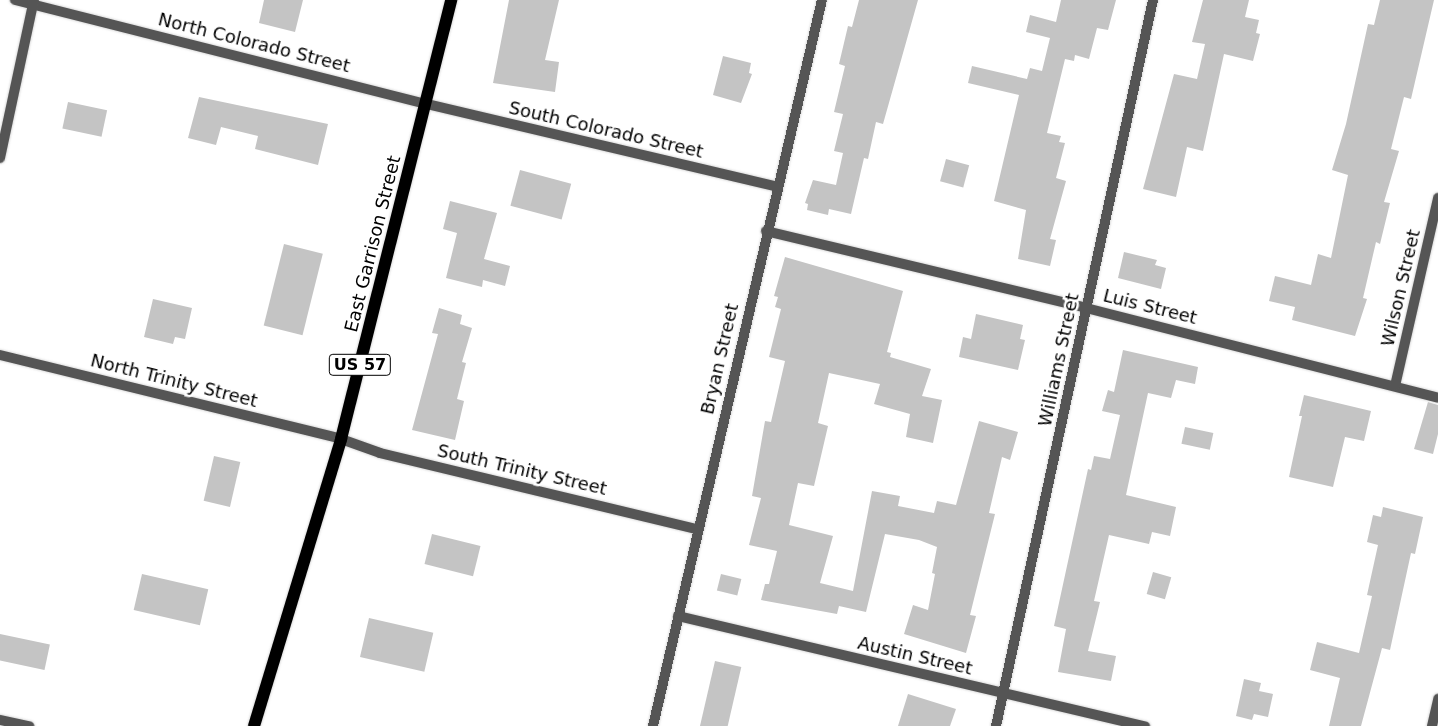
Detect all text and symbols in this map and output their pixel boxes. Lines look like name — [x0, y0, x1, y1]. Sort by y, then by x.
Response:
street label: North Colorado Street — [156, 9, 352, 77]
street label: South Colorado Street — [507, 97, 705, 163]
street label: East Garrison Street — [341, 153, 405, 335]
street label: Wilson Street — [1377, 227, 1425, 349]
street label: Luis Street — [1101, 285, 1199, 329]
street label: Williams Street — [1034, 291, 1084, 429]
street label: Bryan Street — [697, 301, 743, 417]
street label: North Trinity Street — [88, 350, 260, 412]
road number: US 57 — [329, 352, 391, 378]
street label: South Trinity Street — [435, 440, 609, 500]
street label: Austin Street — [856, 632, 974, 680]

